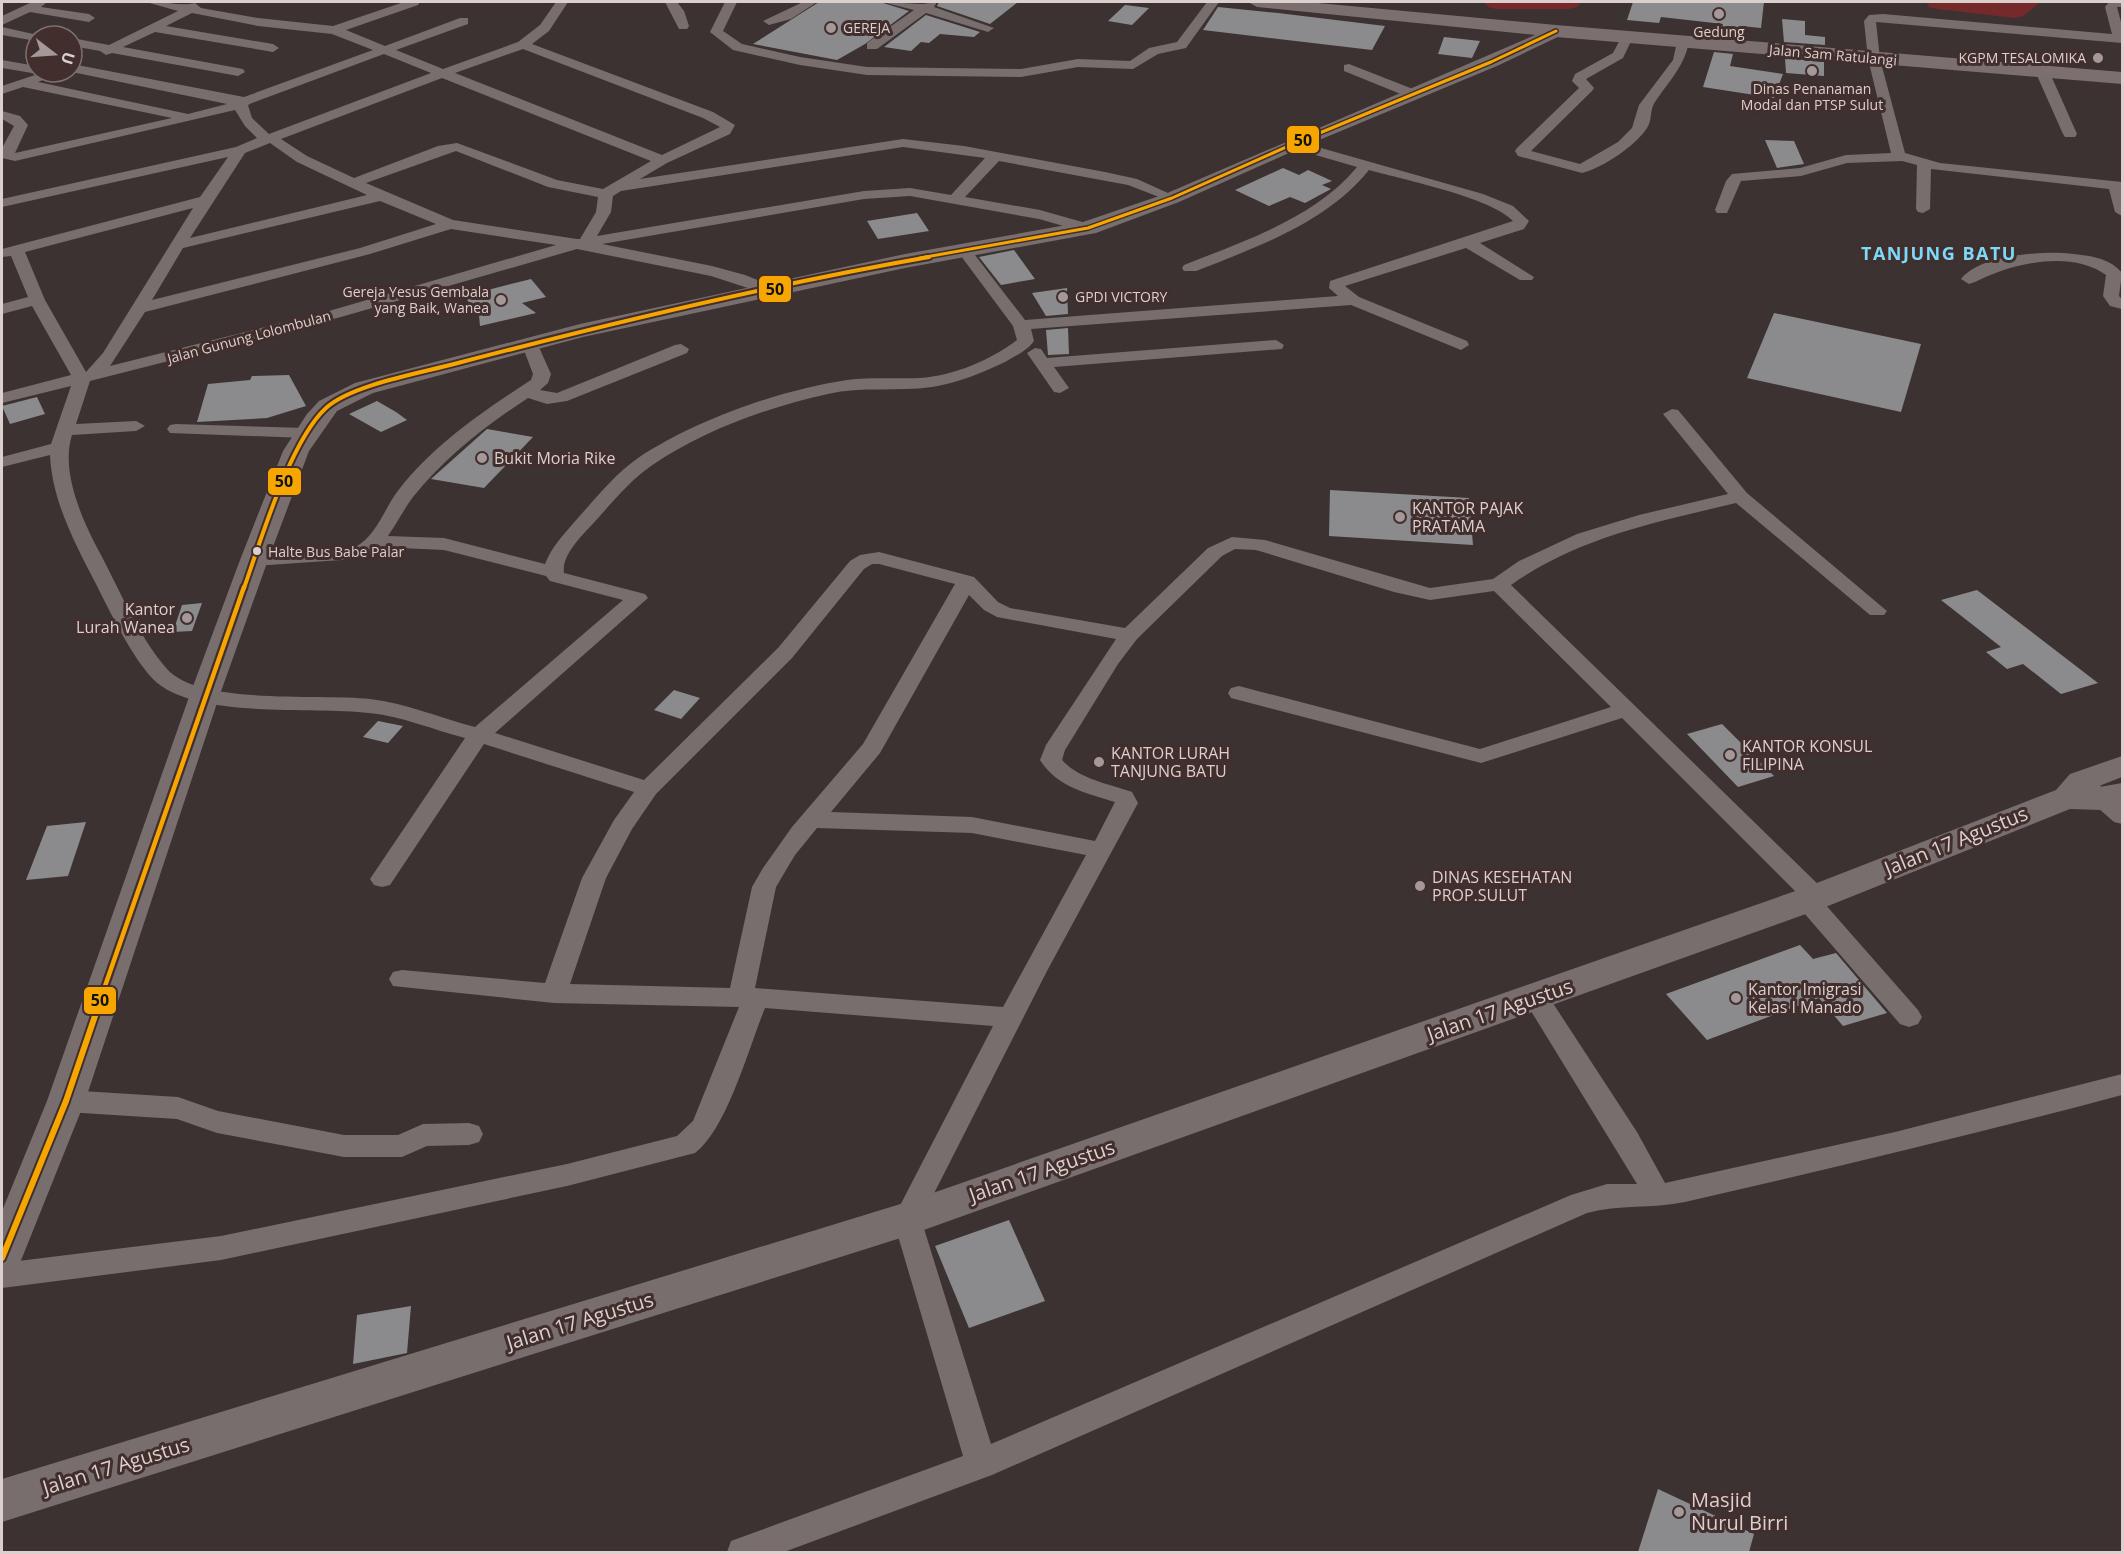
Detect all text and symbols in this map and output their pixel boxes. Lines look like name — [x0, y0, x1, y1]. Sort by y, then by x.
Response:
marker: Gedung — [1712, 7, 1726, 21]
place label: GEREJA — [843, 18, 890, 37]
marker: GEREJA — [824, 21, 838, 35]
place label: Gedung — [1693, 22, 1745, 41]
north arrow — [24, 24, 84, 84]
street label: Jalan Sam Ratulangi — [1766, 39, 1898, 70]
place label: KGPM TESALOMIKA — [1958, 48, 2086, 67]
text: U — [56, 49, 81, 67]
marker: KGPM TESALOMIKA — [2091, 51, 2105, 65]
marker: Dinas Penanaman Modal dan PTSP Sulut — [1805, 64, 1819, 78]
place label: Dinas Penanaman Modal dan PTSP Sulut — [1741, 79, 1883, 114]
line badge: 50 — [1286, 125, 1320, 154]
text: 50 — [1294, 129, 1312, 151]
district label: TANJUNG BATU — [1861, 241, 2017, 265]
line badge: 50 — [758, 275, 792, 303]
text: 50 — [766, 278, 784, 300]
place label: Gereja Yesus Gembala yang Baik, Wanea — [343, 282, 489, 317]
place label: GPDI VICTORY — [1075, 287, 1168, 306]
marker: GPDI VICTORY — [1056, 290, 1070, 304]
marker: Gereja Yesus Gembala yang Baik, Wanea — [494, 293, 508, 307]
street label: Jalan Gunung Lolombulan — [163, 306, 333, 368]
place label: Bukit Moria Rike — [494, 447, 615, 469]
marker: Bukit Moria Rike — [475, 451, 489, 465]
line badge: 50 — [267, 467, 302, 496]
text: 50 — [275, 470, 293, 492]
place label: KANTOR PAJAK PRATAMA — [1412, 497, 1523, 537]
marker: KANTOR PAJAK PRATAMA — [1393, 510, 1407, 524]
place label: Halte Bus Babe Palar — [268, 542, 404, 561]
marker: Halte Bus Babe Palar — [251, 545, 263, 557]
place label: Kantor Lurah Wanea — [76, 598, 175, 638]
marker: Kantor Lurah Wanea — [180, 611, 194, 625]
place label: KANTOR KONSUL FILIPINA — [1742, 735, 1872, 775]
place label: KANTOR LURAH TANJUNG BATU — [1111, 742, 1230, 782]
marker: KANTOR KONSUL FILIPINA — [1723, 748, 1737, 762]
marker: KANTOR LURAH TANJUNG BATU — [1092, 755, 1106, 769]
street label: Jalan 17 Agustus — [1878, 799, 2032, 882]
place label: DINAS KESEHATAN PROP.SULUT — [1432, 866, 1572, 906]
marker: DINAS KESEHATAN PROP.SULUT — [1413, 879, 1427, 893]
street label: Jalan 17 Agustus — [1421, 972, 1576, 1048]
place label: Kantor Imigrasi Kelas I Manado — [1748, 978, 1862, 1018]
line badge: 50 — [83, 986, 117, 1015]
text: 50 — [91, 989, 109, 1011]
marker: Kantor Imigrasi Kelas I Manado — [1729, 991, 1743, 1005]
street label: Jalan 17 Agustus — [963, 1133, 1118, 1209]
street label: Jalan 17 Agustus — [501, 1285, 657, 1356]
street label: Jalan 17 Agustus — [37, 1430, 193, 1501]
place label: Masjid Nurul Birri — [1691, 1486, 1788, 1536]
marker: Masjid Nurul Birri — [1672, 1505, 1686, 1519]

